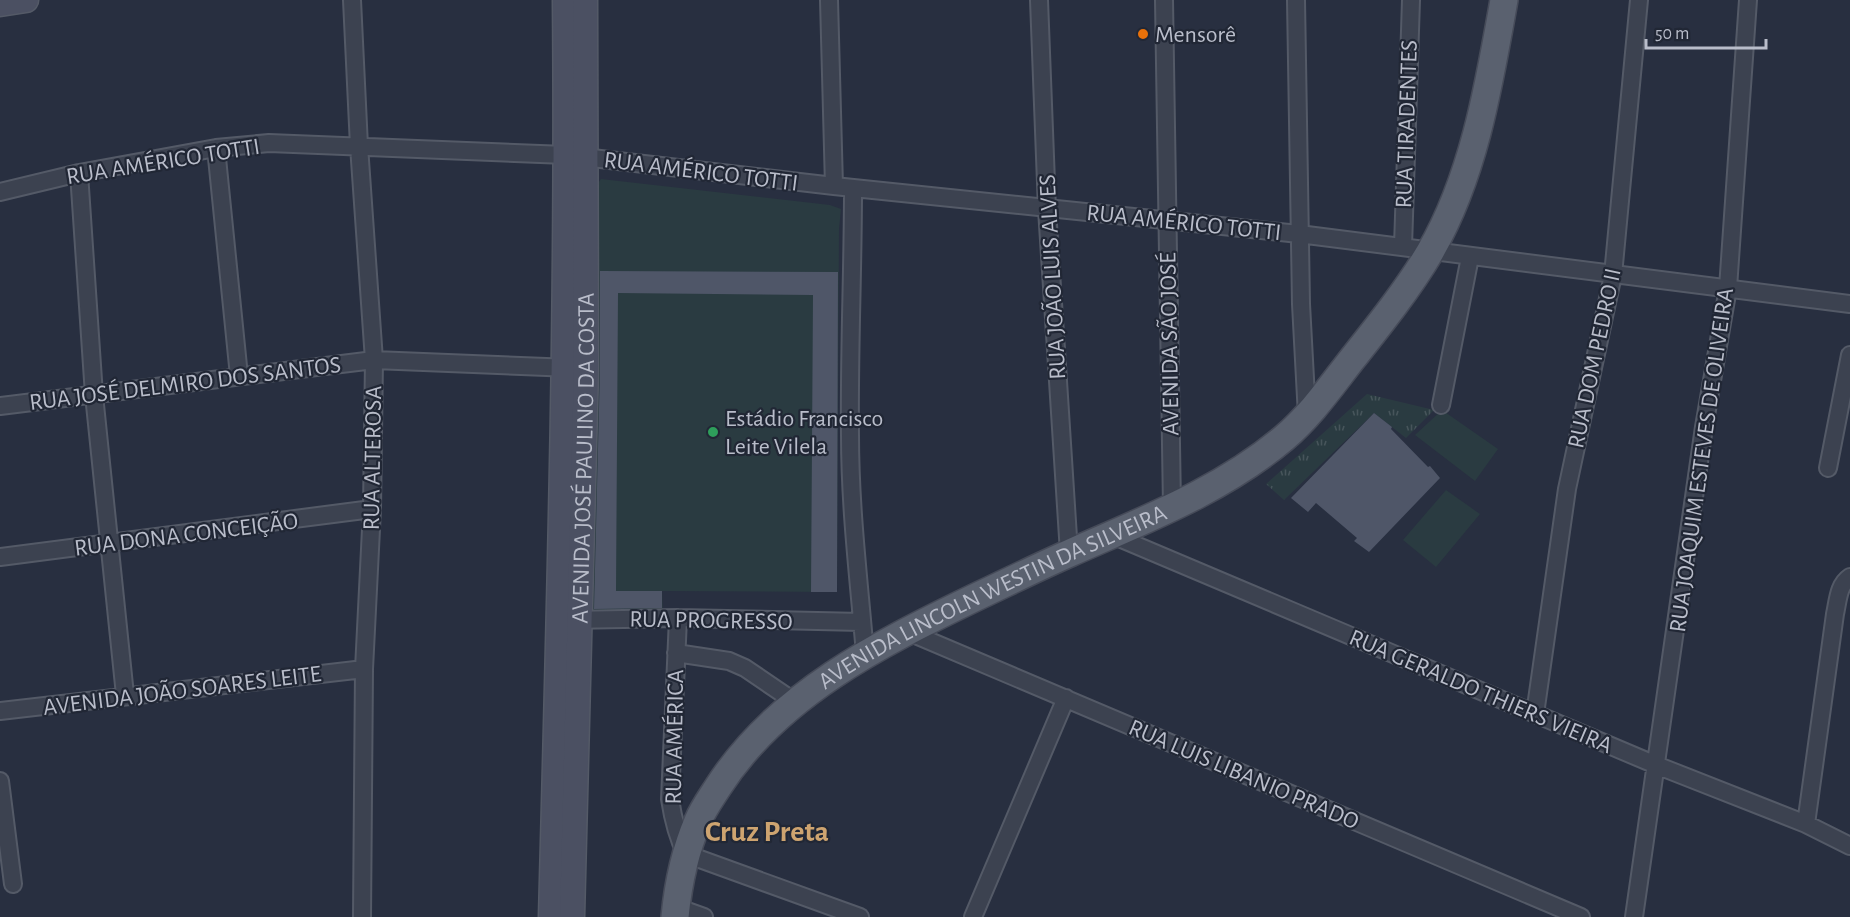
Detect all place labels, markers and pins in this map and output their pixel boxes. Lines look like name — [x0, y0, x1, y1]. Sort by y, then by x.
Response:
place label: Mensorê — [1155, 23, 1236, 47]
marker: Mensorê — [1136, 27, 1150, 41]
place label: Estádio Francisco Leite Vilela — [725, 407, 883, 459]
marker: Estádio Francisco Leite Vilela — [706, 425, 720, 439]

